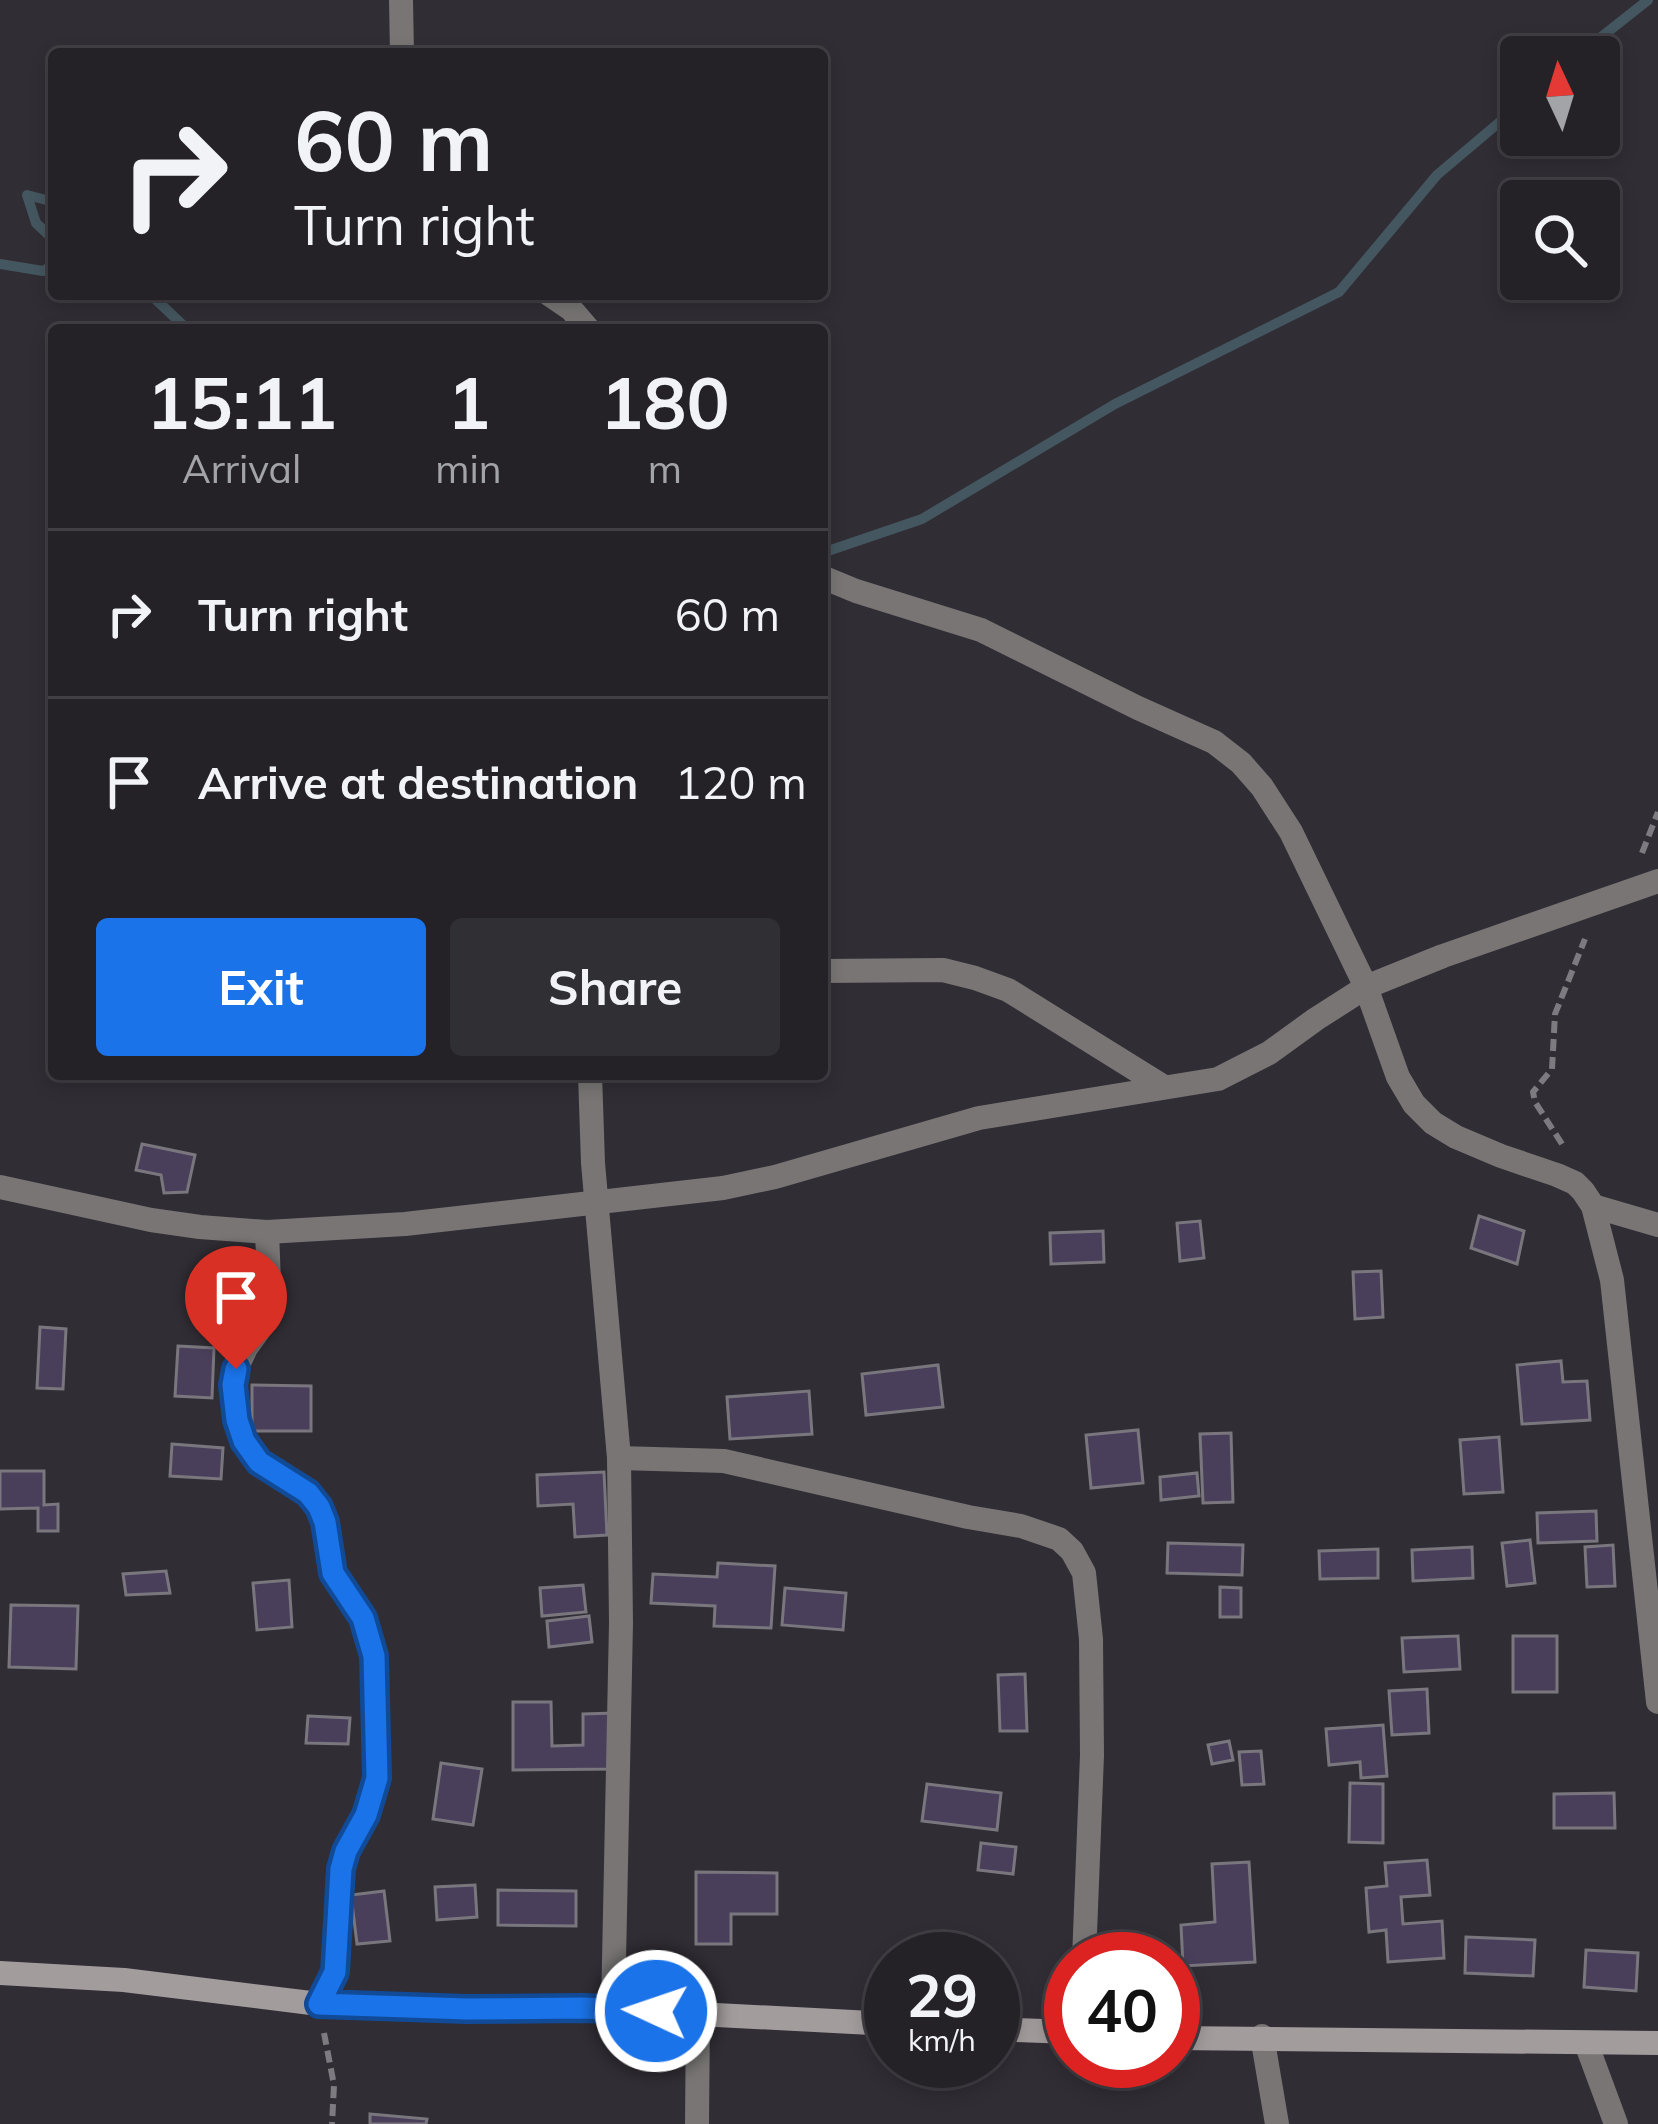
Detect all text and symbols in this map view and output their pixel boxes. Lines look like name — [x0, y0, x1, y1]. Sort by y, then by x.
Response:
north arrow — [1500, 36, 1620, 156]
map controls — [1500, 36, 1620, 300]
text: 60 m — [294, 87, 493, 192]
icon: right — [96, 96, 252, 252]
button: search — [1500, 180, 1620, 300]
text: Turn right — [294, 191, 535, 259]
text: 15:11 — [146, 357, 337, 447]
text: 1 — [447, 357, 490, 447]
text: 180 — [600, 357, 730, 447]
text: Arrival — [182, 444, 301, 493]
text: min — [435, 444, 502, 493]
text: m — [648, 444, 682, 493]
icon: right — [96, 581, 162, 647]
text: Turn right — [198, 586, 408, 642]
text: 60 m — [675, 586, 780, 642]
icon: arrive — [96, 749, 162, 815]
text: Arrive at destination — [198, 754, 638, 810]
text: 120 m — [674, 754, 807, 810]
button: Exit — [96, 918, 426, 1056]
button: Share — [450, 918, 780, 1056]
pin — [185, 1246, 287, 1369]
icon: arrive — [203, 1264, 269, 1330]
speed limit sign: 40 — [1044, 1932, 1200, 2088]
position arrow — [593, 1948, 719, 2074]
text: 29 — [906, 1957, 978, 2032]
text: km/h — [908, 2021, 976, 2059]

